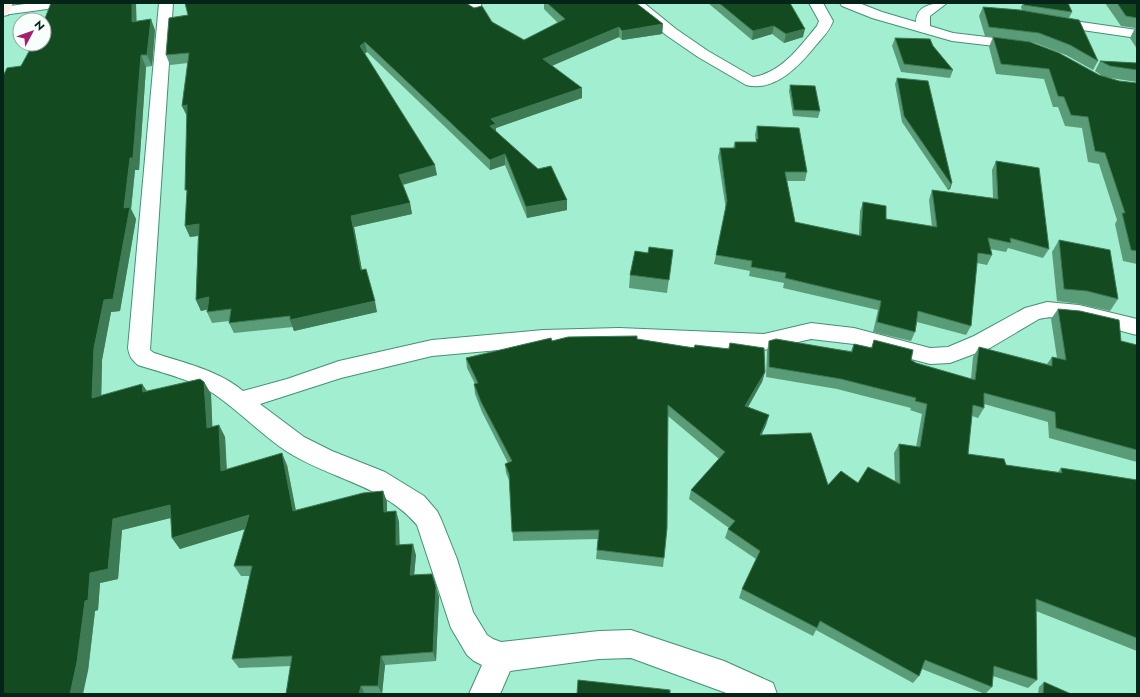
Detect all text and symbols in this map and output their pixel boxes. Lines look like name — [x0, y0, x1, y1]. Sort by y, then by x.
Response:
north arrow — [12, 12, 52, 52]
text: N — [31, 17, 48, 34]

